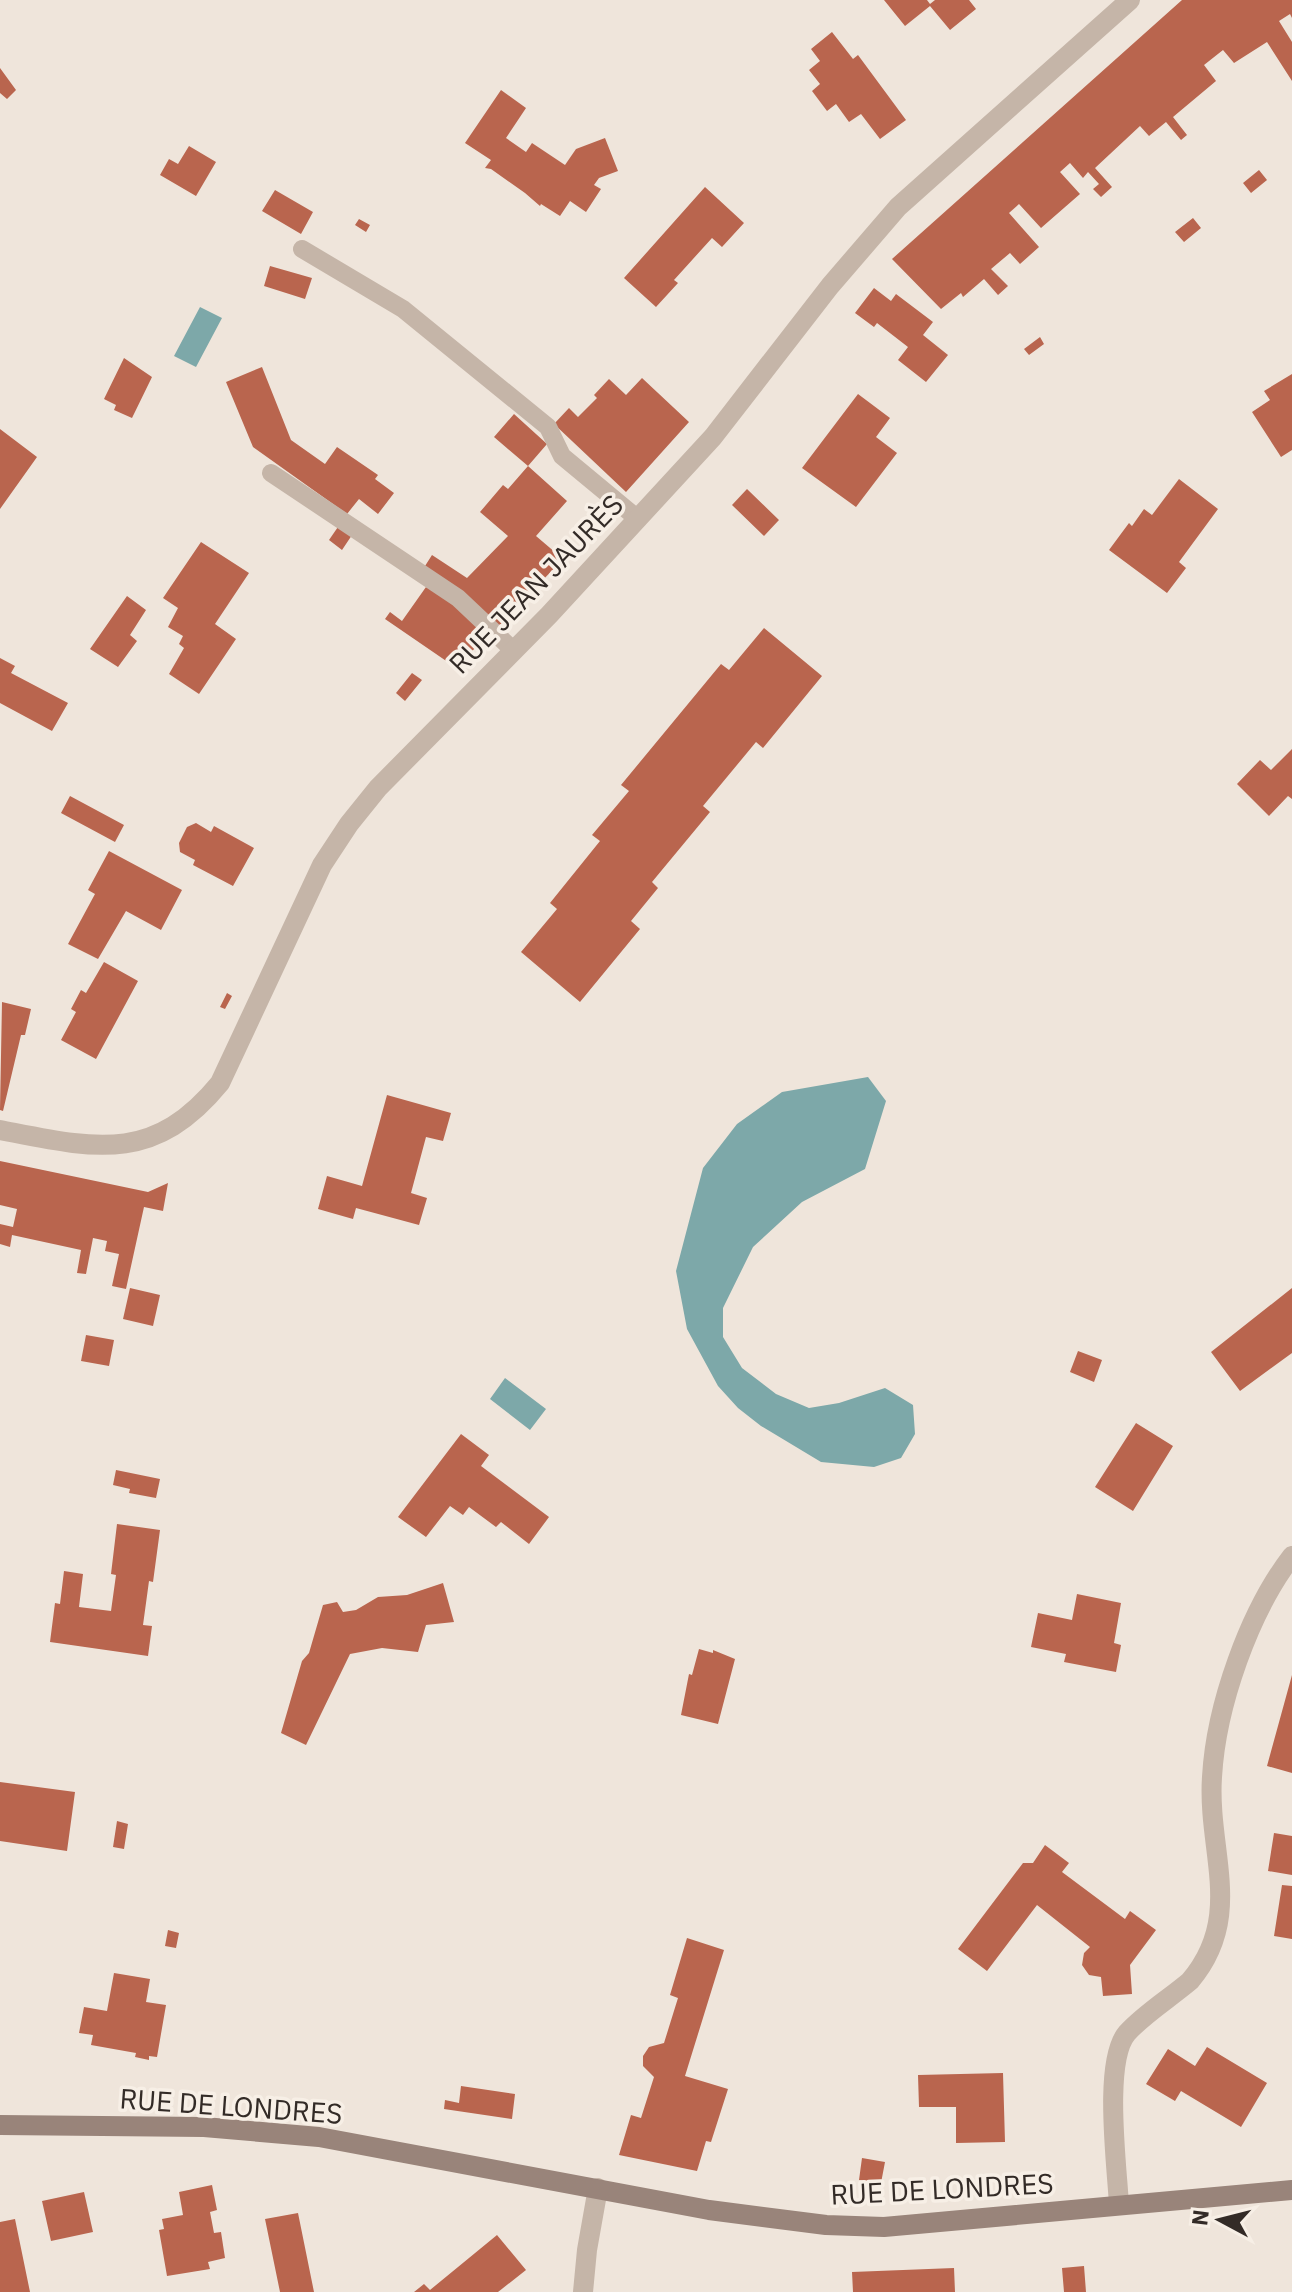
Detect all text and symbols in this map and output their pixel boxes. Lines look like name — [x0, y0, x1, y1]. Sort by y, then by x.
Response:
street label: RUE JEAN JAURÈS — [440, 486, 631, 681]
street label: RUE DE LONDRES — [118, 2079, 344, 2132]
street label: RUE DE LONDRES — [829, 2164, 1054, 2213]
north arrow — [1180, 2180, 1260, 2260]
text: N — [1184, 2208, 1215, 2227]

